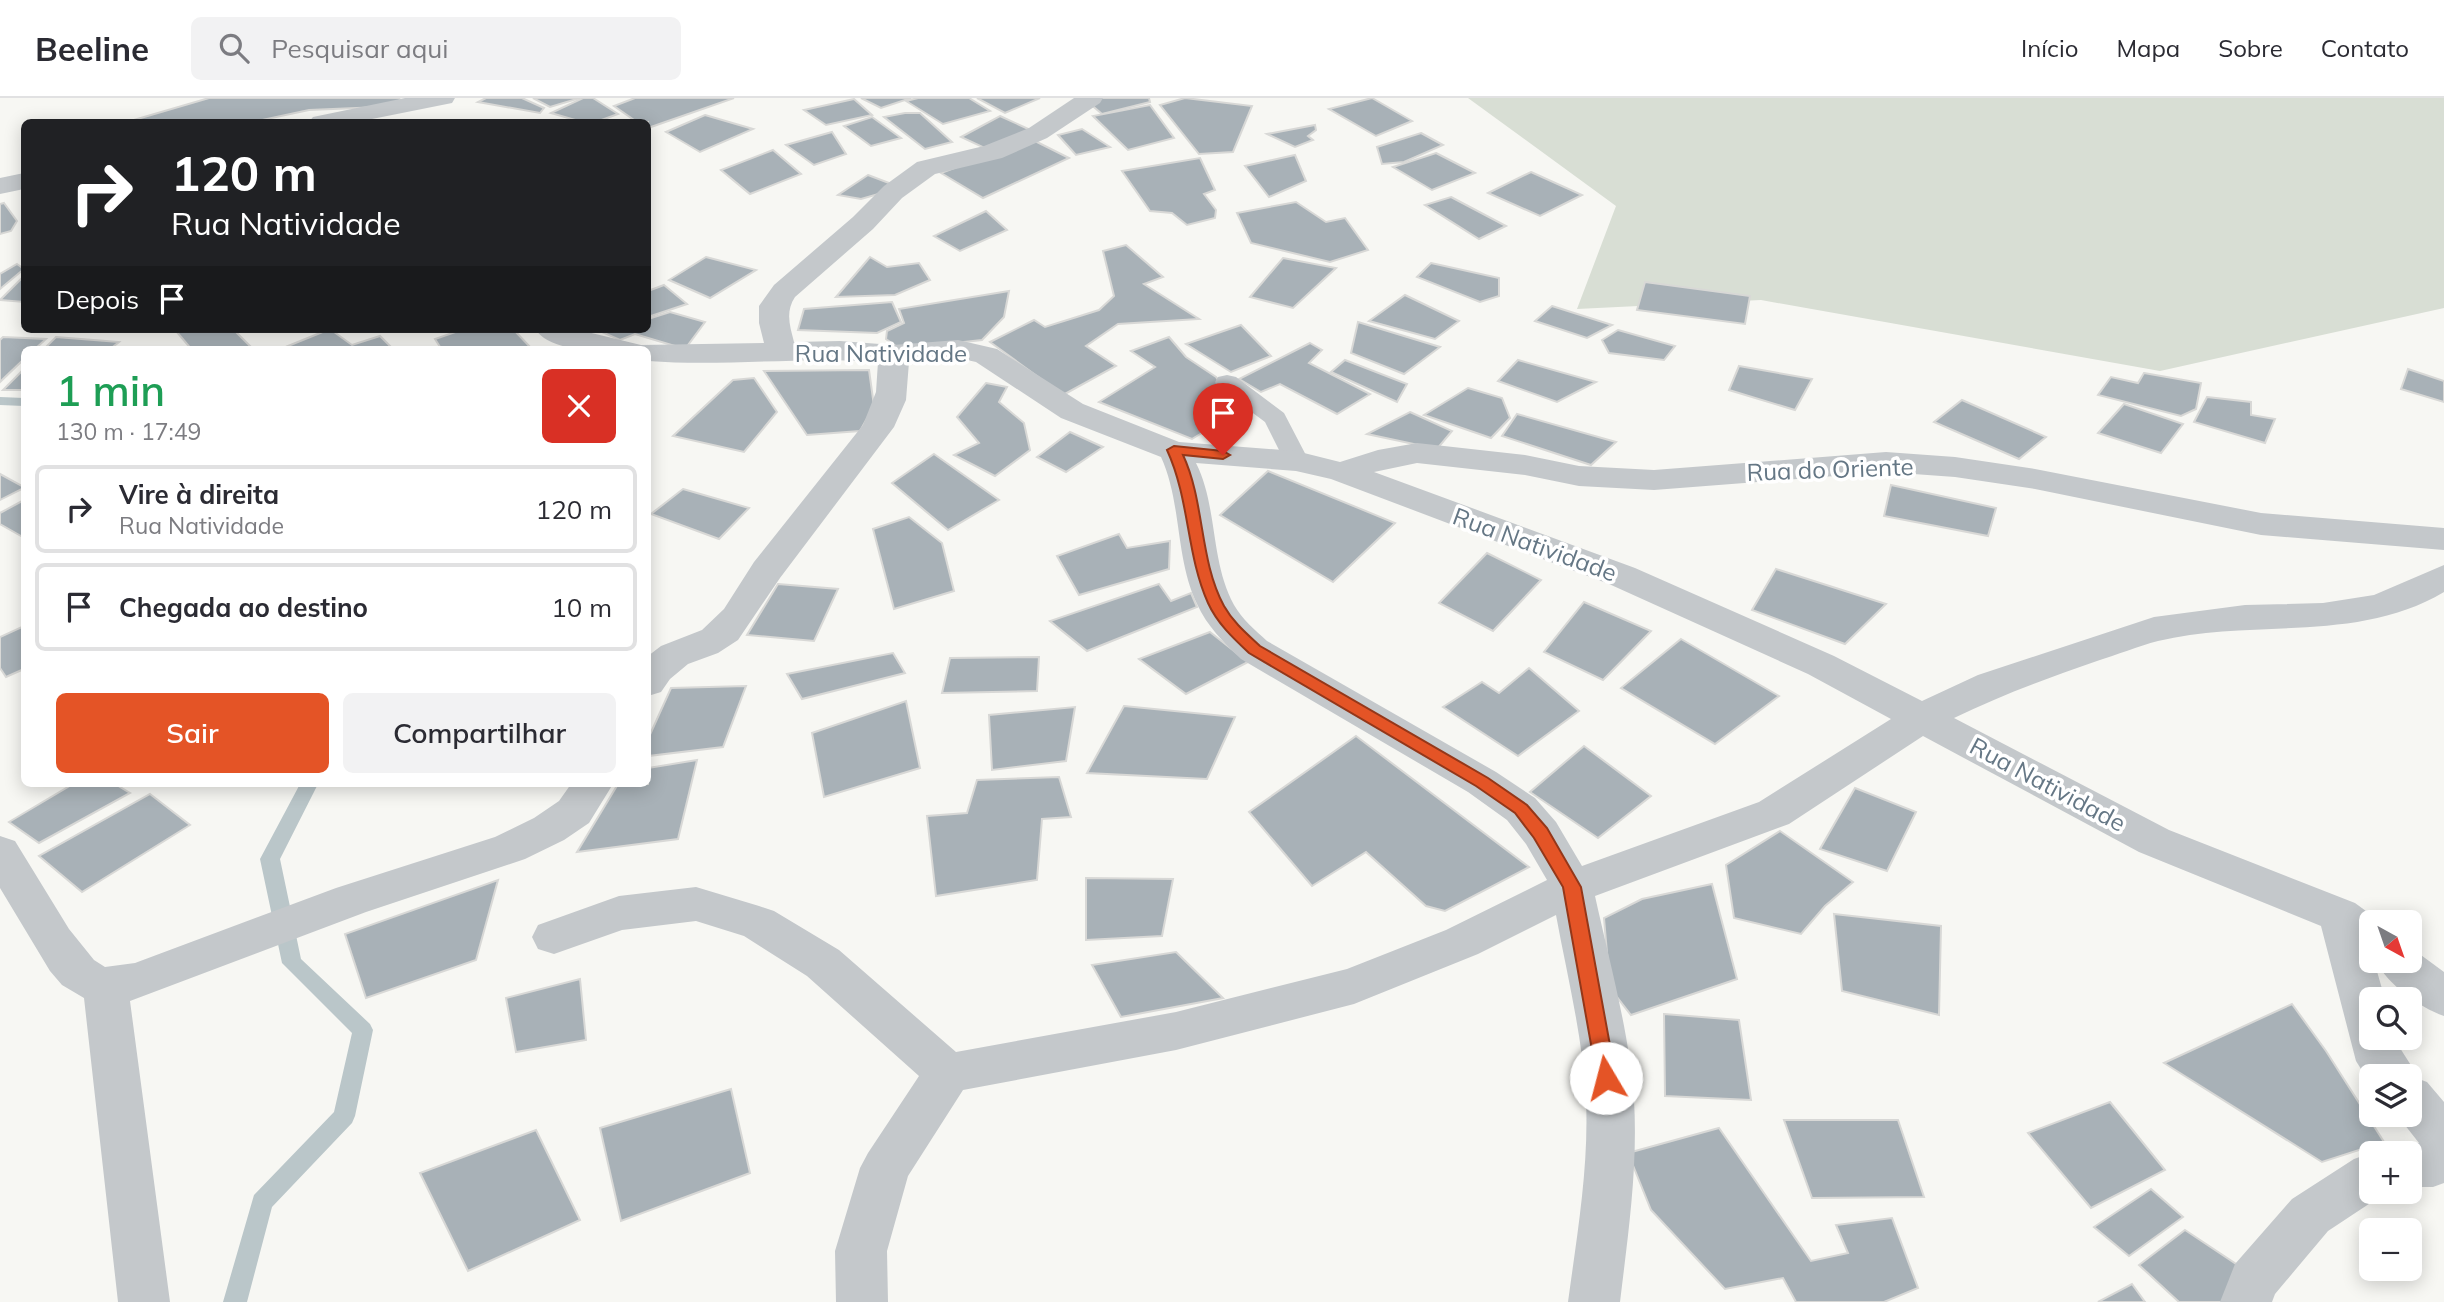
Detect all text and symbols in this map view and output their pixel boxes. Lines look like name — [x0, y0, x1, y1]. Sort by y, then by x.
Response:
search box — [191, 17, 681, 80]
text: Beeline — [35, 28, 149, 69]
icon: search — [215, 29, 253, 67]
text: Pesquisar aqui — [271, 32, 448, 65]
text: Início — [2021, 33, 2078, 63]
text: Mapa — [2116, 33, 2180, 63]
text: Sobre — [2218, 33, 2283, 63]
text: Contato — [2321, 33, 2409, 63]
text: 120 m — [171, 142, 317, 203]
icon: right — [56, 147, 147, 238]
text: Rua Natividade — [171, 203, 401, 243]
icon: arrive — [153, 280, 191, 318]
text: Depois — [56, 283, 139, 316]
street label: Rua Natividade — [795, 338, 967, 368]
text: 1 min — [56, 364, 165, 417]
button: close — [542, 369, 616, 443]
pin — [1193, 383, 1253, 455]
icon: arrive — [1204, 394, 1242, 432]
text: 130 m · 17:49 — [56, 417, 201, 446]
street label: Rua do Oriente — [1746, 451, 1914, 487]
text: Vire à direita — [119, 478, 279, 511]
icon: right — [60, 490, 98, 528]
text: 120 m — [536, 493, 612, 526]
street label: Rua Natividade — [1449, 500, 1621, 588]
text: Rua Natividade — [119, 511, 284, 540]
icon: arrive — [60, 588, 98, 626]
text: Chegada ao destino — [119, 591, 368, 624]
text: 10 m — [551, 591, 612, 624]
button: Sair — [56, 693, 329, 773]
button: Compartilhar — [343, 693, 616, 773]
street label: Rua Natividade — [1965, 730, 2131, 838]
north arrow — [2359, 910, 2422, 973]
map controls — [2359, 910, 2422, 1281]
button: search — [2359, 987, 2422, 1050]
position arrow — [1569, 1041, 1643, 1115]
button: layers — [2359, 1064, 2422, 1127]
button: + — [2359, 1141, 2422, 1204]
button: − — [2359, 1218, 2422, 1281]

